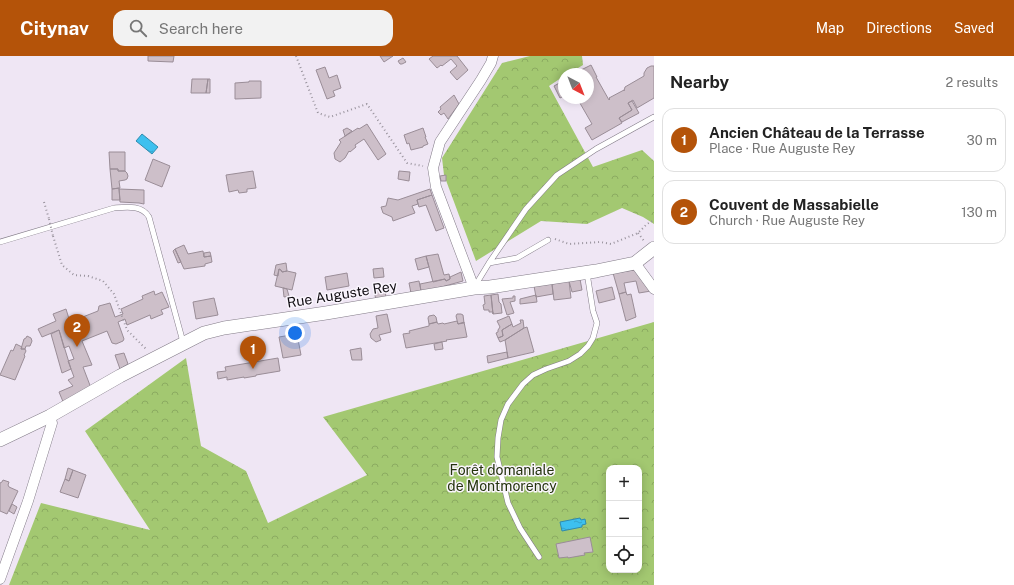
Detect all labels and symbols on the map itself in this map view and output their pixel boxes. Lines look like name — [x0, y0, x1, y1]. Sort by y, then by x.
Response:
north arrow — [558, 68, 594, 104]
street label: Rue Auguste Rey — [286, 277, 399, 311]
pin: 2 — [64, 314, 90, 347]
your location — [285, 323, 305, 343]
pin: 1 — [240, 336, 266, 369]
park label: Forêt domaniale de Montmorency — [447, 462, 557, 494]

